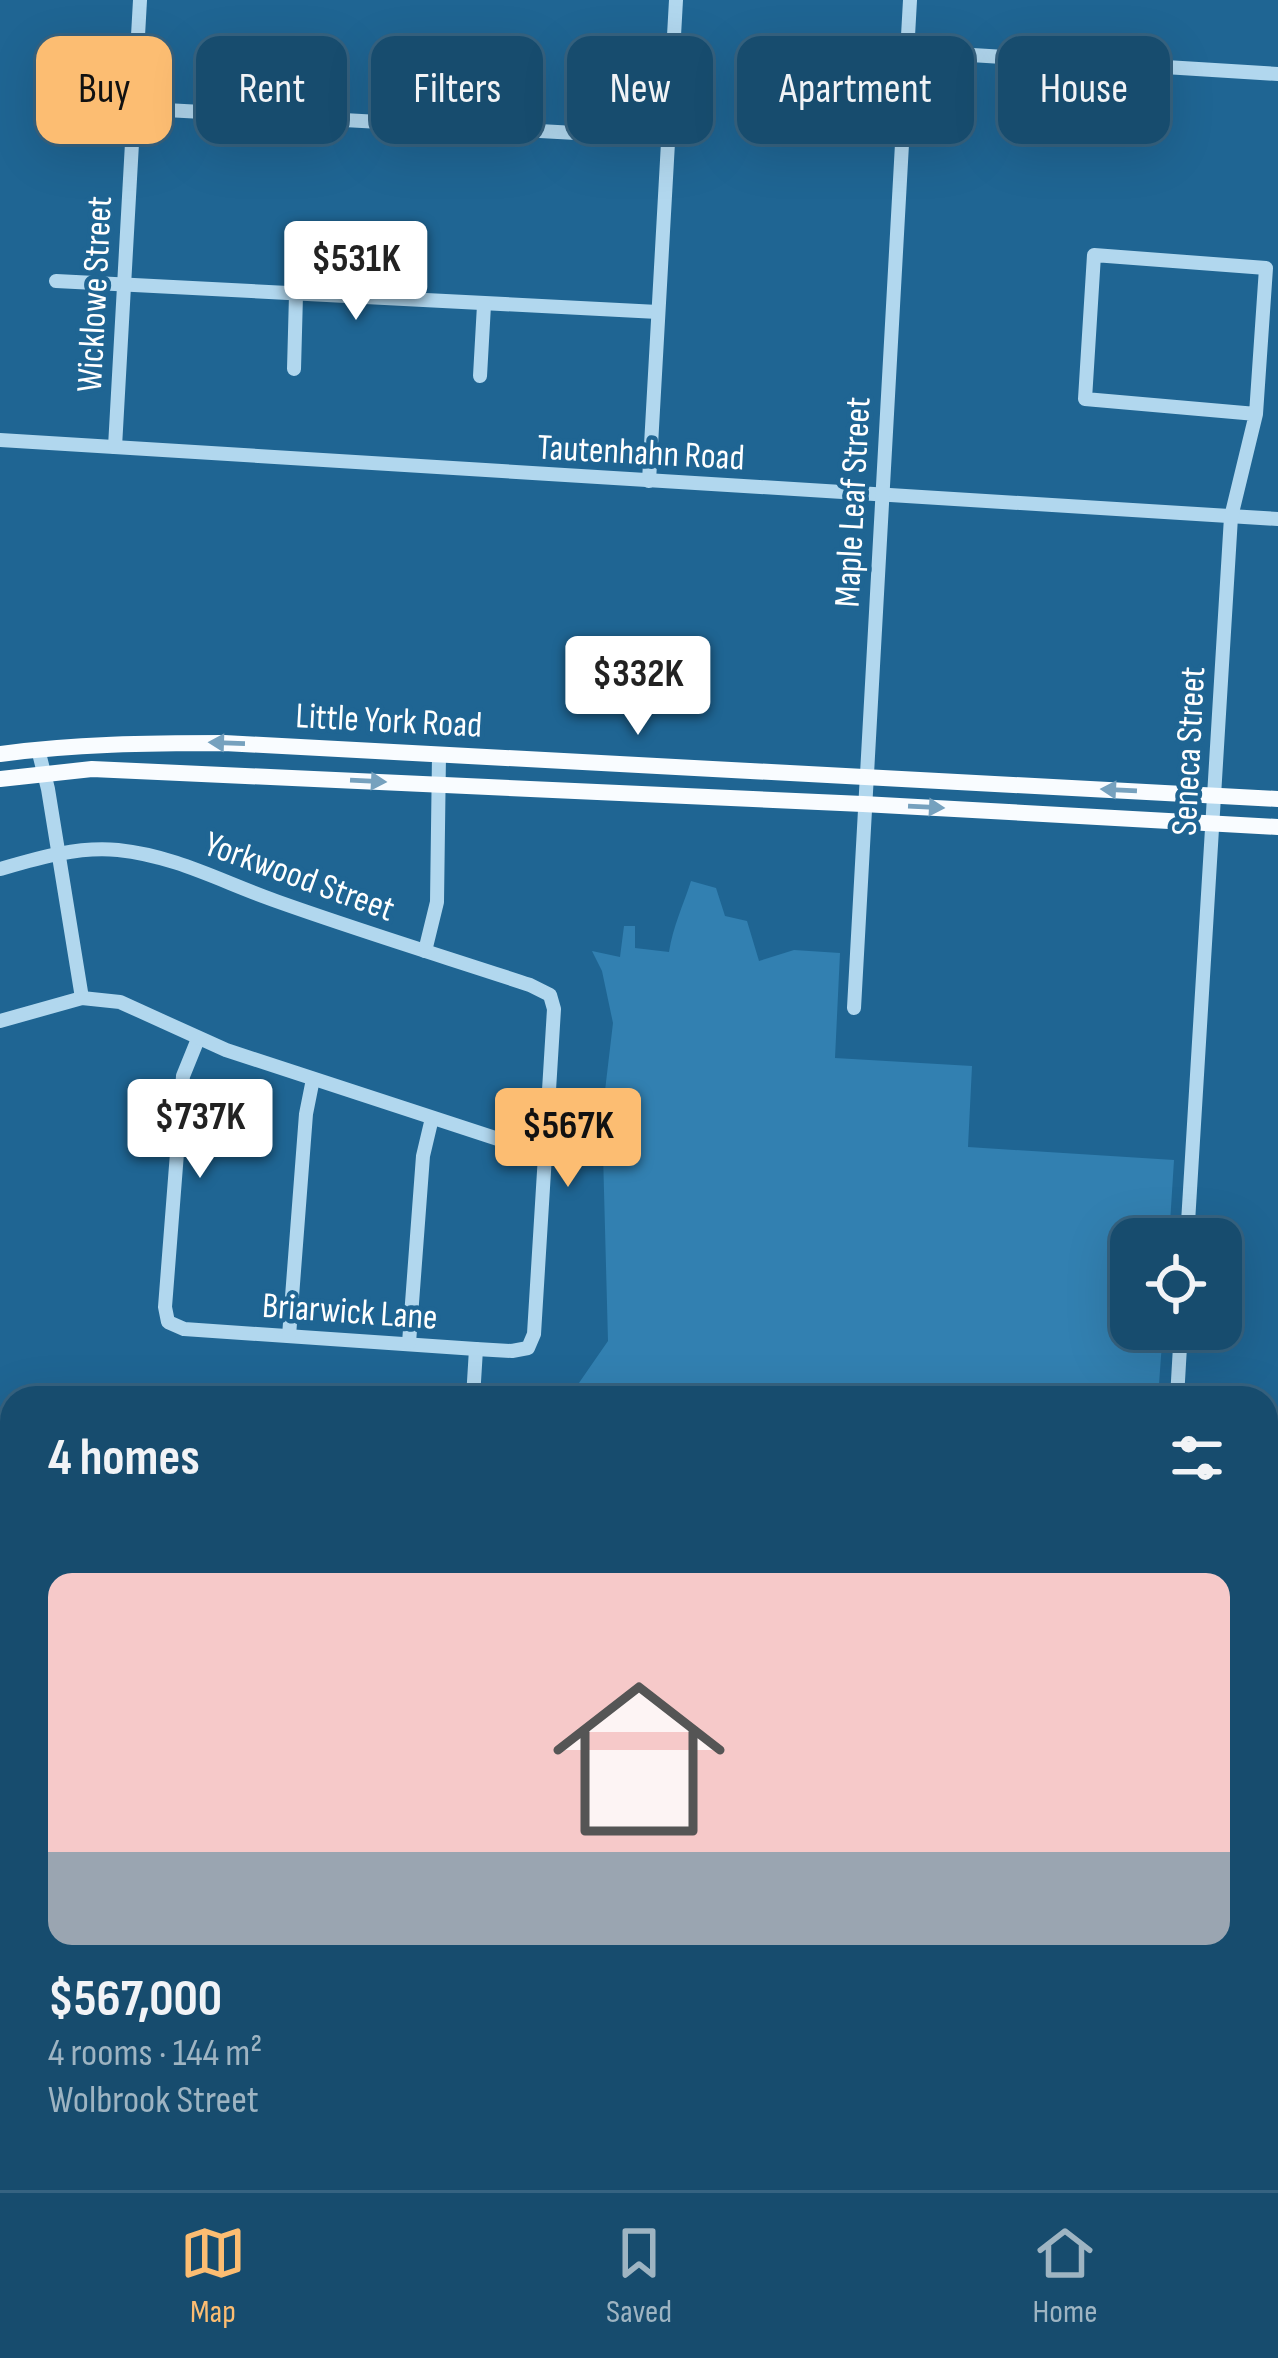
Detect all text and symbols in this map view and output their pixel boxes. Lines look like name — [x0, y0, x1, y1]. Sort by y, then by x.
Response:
chip: Buy — [36, 36, 172, 144]
chip: Rent — [196, 36, 347, 144]
chip: Filters — [371, 36, 543, 144]
chip: New — [567, 36, 713, 144]
chip: Apartment — [737, 36, 974, 144]
chip: House — [998, 36, 1170, 144]
street label: Wicklowe Street — [69, 195, 122, 393]
pin: $531K — [272, 221, 440, 323]
text: $531K — [311, 236, 401, 283]
street label: Maple Leaf Street — [827, 396, 880, 608]
street label: Tautenhahn Road — [536, 427, 746, 480]
pin: $332K — [554, 636, 722, 738]
text: $332K — [592, 651, 684, 698]
street label: Seneca Street — [1164, 665, 1215, 837]
street label: Little York Road — [295, 695, 483, 748]
one-way arrow — [207, 734, 245, 753]
one-way arrow — [350, 772, 388, 791]
one-way arrow — [1100, 780, 1137, 799]
one-way arrow — [908, 798, 946, 817]
street label: Yorkwood Street — [198, 823, 400, 932]
pin: $737K — [116, 1079, 284, 1181]
pin: $567K — [484, 1088, 652, 1190]
text: $737K — [155, 1094, 245, 1141]
text: $567K — [522, 1103, 614, 1150]
map controls — [1110, 1218, 1242, 1350]
button: locate — [1110, 1218, 1242, 1350]
street label: Briarwick Lane — [261, 1285, 439, 1340]
icon: filters — [1164, 1425, 1230, 1491]
text: 4 homes — [48, 1428, 200, 1489]
icon: home — [531, 1651, 747, 1867]
text: $567,000 — [48, 1969, 222, 2030]
text: 4 rooms · 144 m² — [48, 2030, 262, 2077]
text: Wolbrook Street — [48, 2077, 259, 2124]
tab: Map — [180, 2220, 246, 2332]
tab: Saved — [606, 2220, 672, 2332]
tab: Home — [1032, 2220, 1098, 2332]

